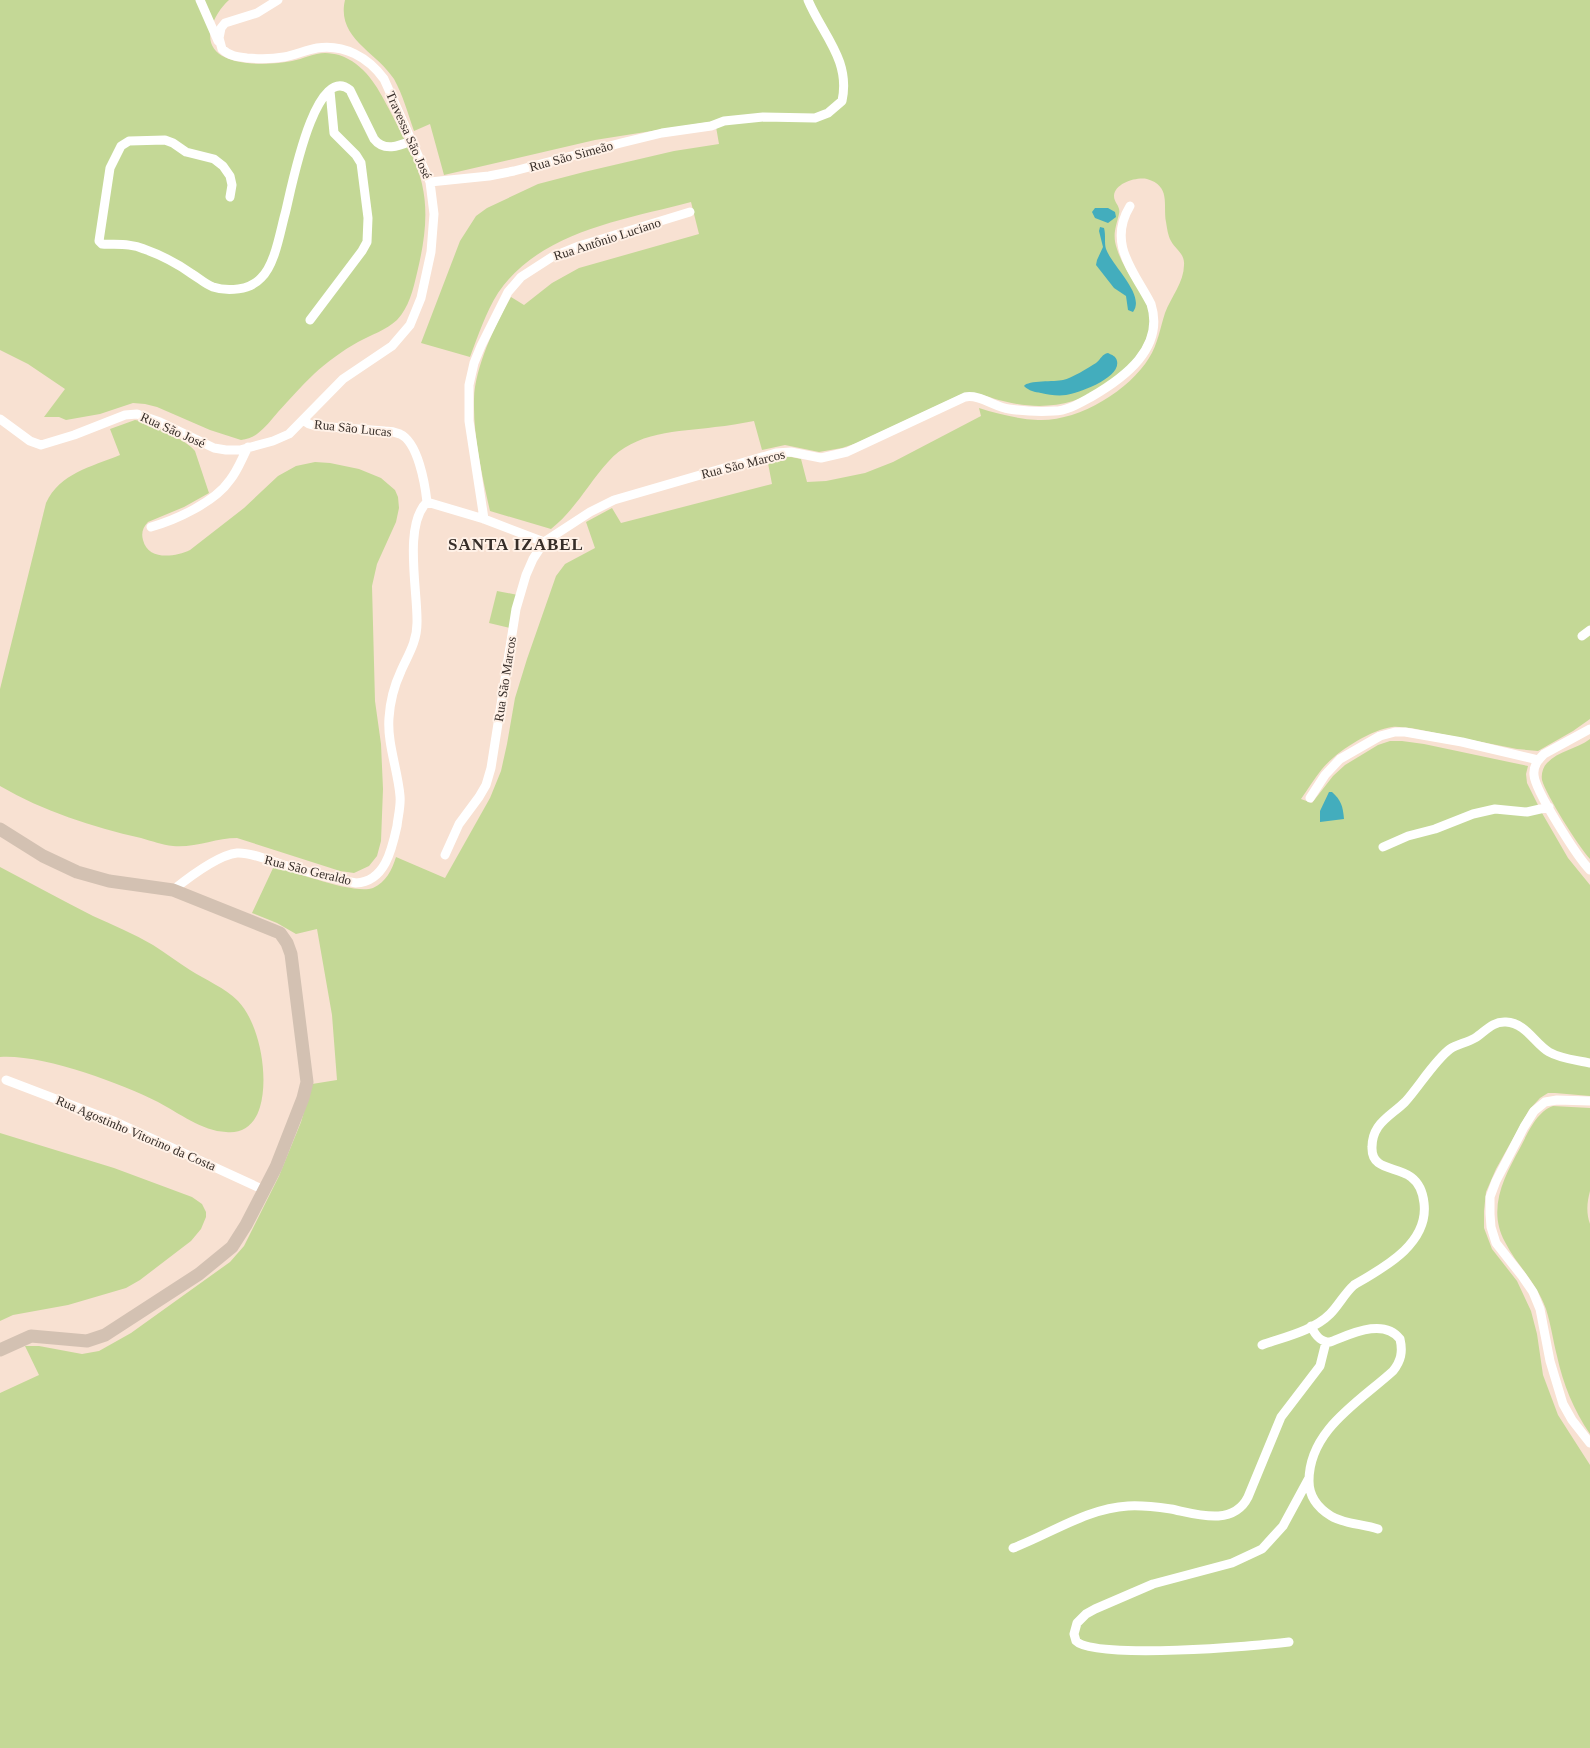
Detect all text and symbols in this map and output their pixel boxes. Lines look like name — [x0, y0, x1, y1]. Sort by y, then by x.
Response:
street label: Travessa São José — [383, 89, 435, 181]
street label: Rua São Simeão — [528, 138, 614, 174]
street label: Rua Antônio Luciano — [551, 215, 663, 263]
street label: Rua São José — [138, 409, 208, 451]
street label: Rua São Lucas — [313, 416, 393, 440]
street label: Rua São Marcos — [699, 446, 787, 482]
district label: SANTA IZABEL — [448, 535, 584, 554]
street label: Rua São Marcos — [491, 635, 519, 723]
street label: Rua São Geraldo — [263, 852, 353, 888]
street label: Rua Agostinho Vitorino da Costa — [54, 1092, 218, 1174]

